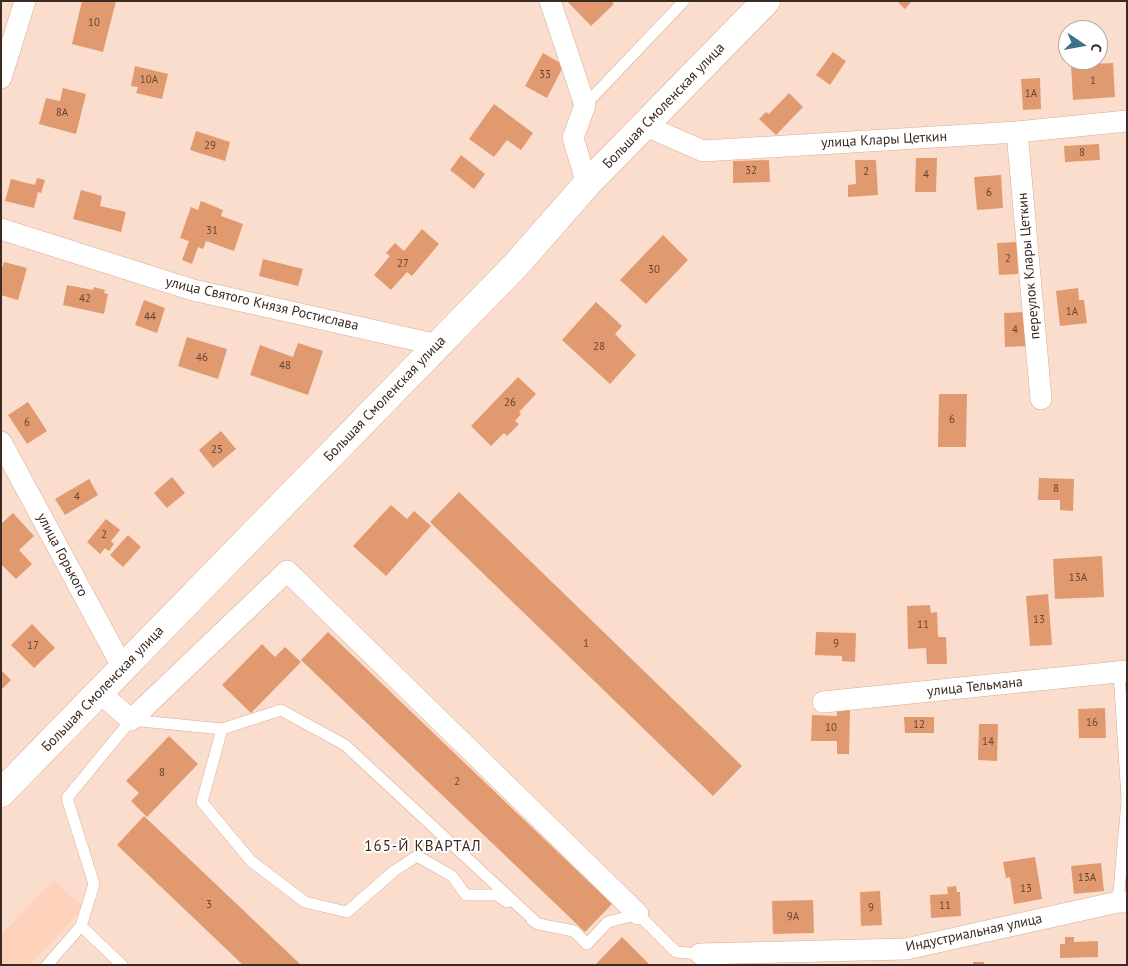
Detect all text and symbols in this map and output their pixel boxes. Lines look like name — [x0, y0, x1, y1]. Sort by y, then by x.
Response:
house number: 10 — [88, 16, 100, 30]
north arrow — [1058, 20, 1108, 70]
street label: Большая Смоленская улица — [599, 40, 729, 172]
text: С — [1087, 42, 1106, 54]
house number: 33 — [539, 68, 551, 82]
house number: 10А — [140, 73, 158, 87]
house number: 1 — [1090, 74, 1096, 88]
house number: 1А — [1025, 87, 1037, 101]
house number: 8А — [56, 106, 68, 120]
street label: улица Клары Цеткин — [820, 128, 948, 152]
house number: 29 — [204, 139, 216, 153]
house number: 8 — [1079, 146, 1085, 160]
house number: 32 — [745, 164, 757, 178]
house number: 2 — [863, 165, 869, 179]
house number: 4 — [923, 168, 929, 182]
house number: 6 — [986, 186, 992, 200]
street label: переулок Клары Цеткин — [1014, 192, 1044, 340]
house number: 31 — [206, 224, 218, 238]
house number: 2 — [1005, 252, 1011, 266]
house number: 27 — [397, 257, 409, 271]
house number: 30 — [648, 263, 660, 277]
street label: улица Святого Князя Ростислава — [164, 274, 360, 334]
house number: 42 — [79, 292, 91, 306]
house number: 1А — [1066, 305, 1078, 319]
house number: 44 — [144, 310, 156, 324]
house number: 4 — [1012, 323, 1018, 337]
street label: Большая Смоленская улица — [320, 333, 450, 465]
house number: 28 — [593, 340, 605, 354]
house number: 46 — [196, 351, 208, 365]
house number: 48 — [279, 359, 291, 373]
house number: 26 — [504, 396, 516, 410]
house number: 6 — [949, 413, 955, 427]
house number: 6 — [24, 416, 30, 430]
house number: 25 — [211, 443, 223, 457]
house number: 8 — [1053, 482, 1059, 496]
house number: 4 — [74, 490, 80, 504]
street label: улица Горького — [33, 510, 91, 600]
house number: 2 — [101, 528, 107, 542]
house number: 13А — [1069, 571, 1087, 585]
house number: 13 — [1033, 613, 1045, 627]
house number: 11 — [917, 618, 929, 632]
street label: Большая Смоленская улица — [38, 623, 168, 755]
house number: 1 — [583, 637, 589, 651]
house number: 9 — [833, 637, 839, 651]
house number: 17 — [27, 639, 39, 653]
street label: улица Тельмана — [926, 674, 1024, 700]
house number: 16 — [1086, 716, 1098, 730]
house number: 12 — [913, 718, 925, 732]
house number: 10 — [825, 721, 837, 735]
house number: 14 — [982, 735, 994, 749]
house number: 8 — [159, 766, 165, 780]
house number: 2 — [454, 775, 460, 789]
district label: 165-Й КВАРТАЛ — [363, 838, 483, 856]
house number: 13А — [1078, 871, 1096, 885]
house number: 13 — [1020, 882, 1032, 896]
house number: 3 — [206, 898, 212, 912]
house number: 11 — [939, 899, 951, 913]
house number: 9 — [868, 901, 874, 915]
house number: 9А — [787, 910, 799, 924]
street label: Индустриальная улица — [904, 910, 1044, 956]

